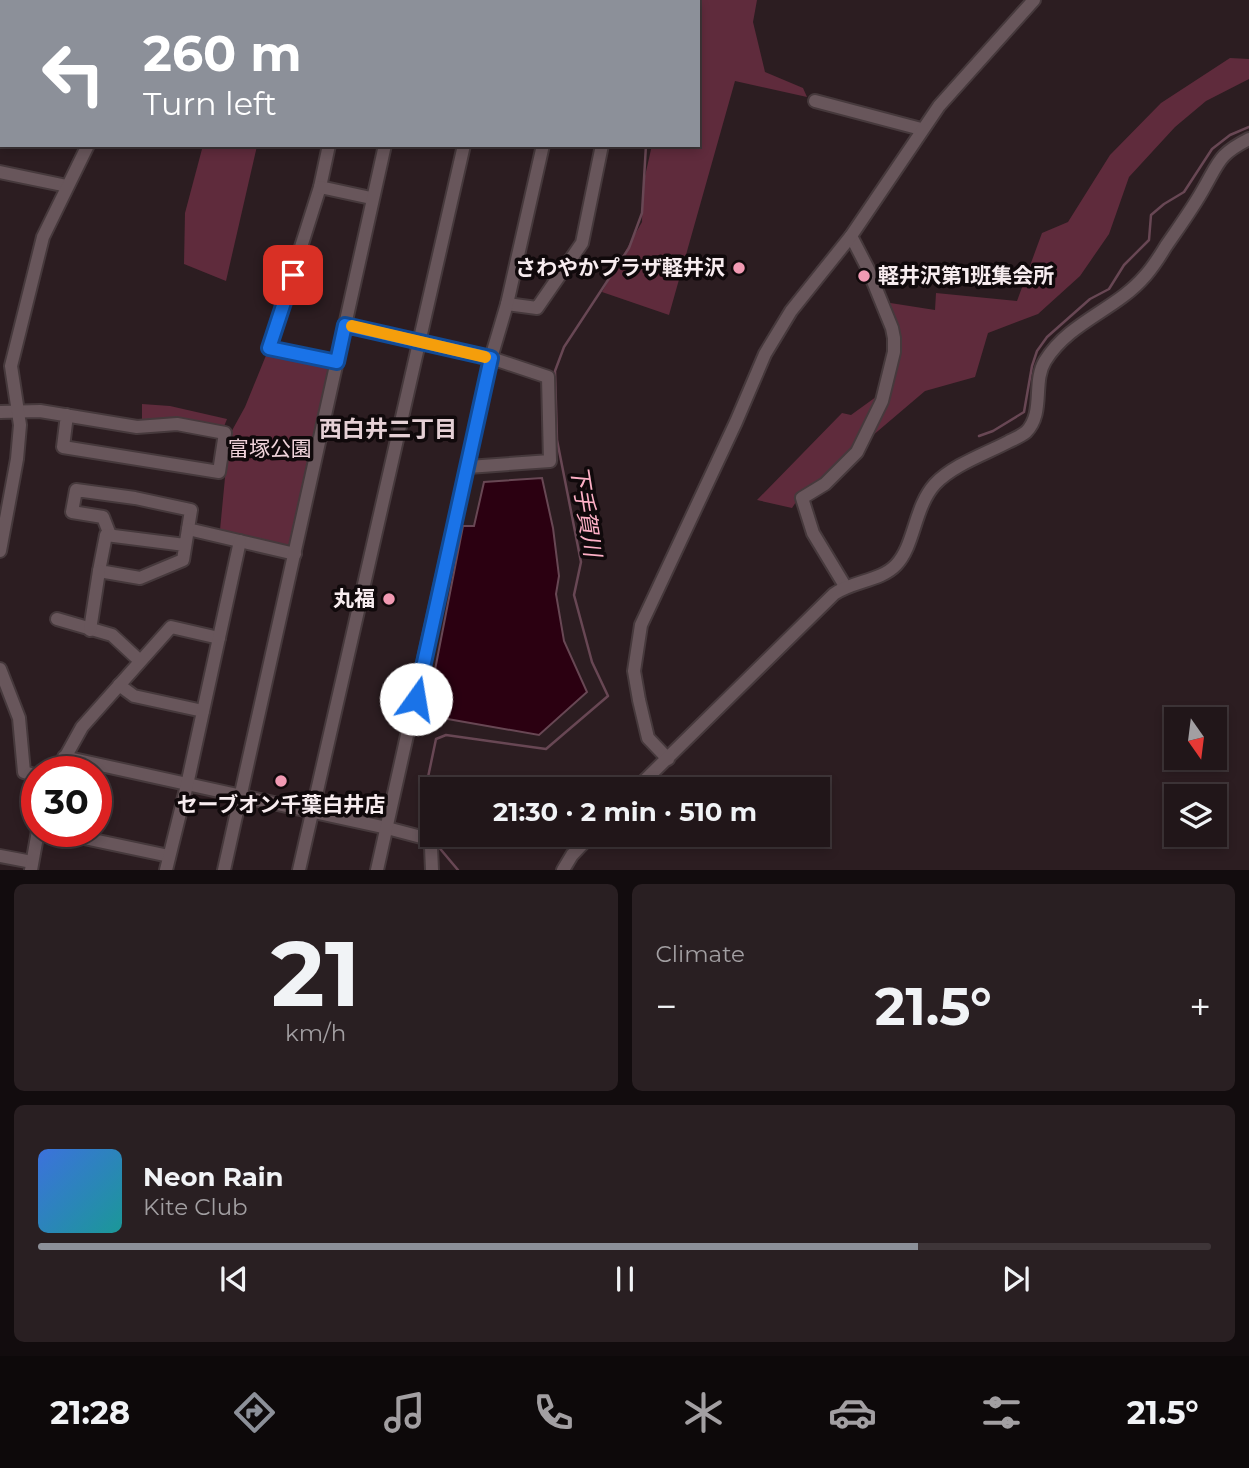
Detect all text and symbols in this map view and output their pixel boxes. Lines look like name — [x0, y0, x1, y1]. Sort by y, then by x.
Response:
text: 260 m — [143, 24, 302, 83]
icon: left — [28, 28, 119, 119]
text: Turn left — [143, 84, 277, 123]
pin — [263, 245, 323, 305]
place label: さわやかプラザ軽井沢 — [515, 255, 725, 280]
icon: arrive — [274, 256, 312, 294]
marker: さわやかプラザ軽井沢 — [731, 260, 747, 276]
place label: 軽井沢第1班集会所 — [878, 263, 1054, 288]
marker: 軽井沢第1班集会所 — [856, 268, 872, 284]
district label: 西白井二丁目 — [319, 415, 457, 443]
park label: 富塚公園 — [228, 436, 312, 461]
water label: 下手賀川 — [565, 463, 607, 562]
place label: 丸福 — [333, 586, 375, 611]
marker: 丸福 — [381, 591, 397, 607]
position arrow — [379, 662, 453, 736]
north arrow — [1164, 707, 1227, 770]
map controls — [1164, 707, 1227, 847]
speed limit sign: 30 — [21, 756, 112, 847]
marker: セーブオン千葉白井店 — [273, 773, 289, 789]
button: layers — [1164, 784, 1227, 847]
place label: セーブオン千葉白井店 — [177, 792, 385, 817]
text: 21:30 · 2 min · 510 m — [493, 796, 757, 828]
text: 21 — [271, 918, 360, 1029]
text: Climate — [656, 940, 745, 968]
text: 21.5° — [875, 975, 992, 1038]
text: − — [656, 983, 677, 1030]
text: + — [1189, 983, 1211, 1030]
text: km/h — [285, 1019, 346, 1047]
text: Neon Rain — [143, 1161, 284, 1193]
text: Kite Club — [143, 1193, 248, 1221]
icon: previous — [215, 1260, 253, 1298]
icon: pause — [606, 1260, 644, 1298]
icon: next — [997, 1260, 1035, 1298]
icon: directions — [230, 1388, 279, 1437]
icon: music — [380, 1388, 429, 1437]
icon: phone — [529, 1388, 578, 1437]
icon: climate — [679, 1388, 728, 1437]
icon: car — [828, 1388, 877, 1437]
icon: filters — [977, 1388, 1026, 1437]
text: 21:28 — [50, 1393, 130, 1432]
text: 21.5° — [1127, 1393, 1199, 1432]

